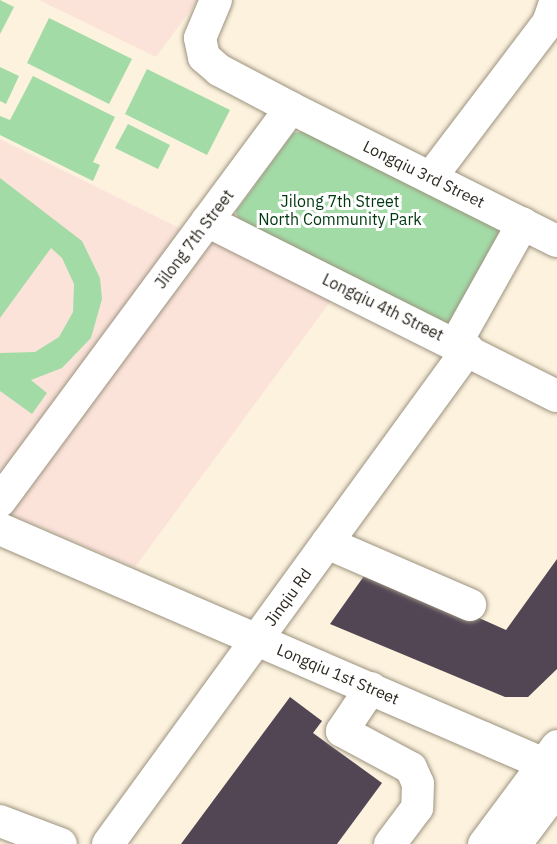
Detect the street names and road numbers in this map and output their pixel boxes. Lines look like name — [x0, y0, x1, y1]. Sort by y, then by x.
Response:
street label: Longqiu 3rd Street — [360, 136, 488, 212]
street label: Jilong 7th Street — [151, 186, 237, 292]
street label: Longqiu 4th Street — [319, 269, 447, 345]
street label: Jinqiu Rd — [261, 564, 315, 630]
street label: Longqiu 1st Street — [274, 640, 402, 708]

